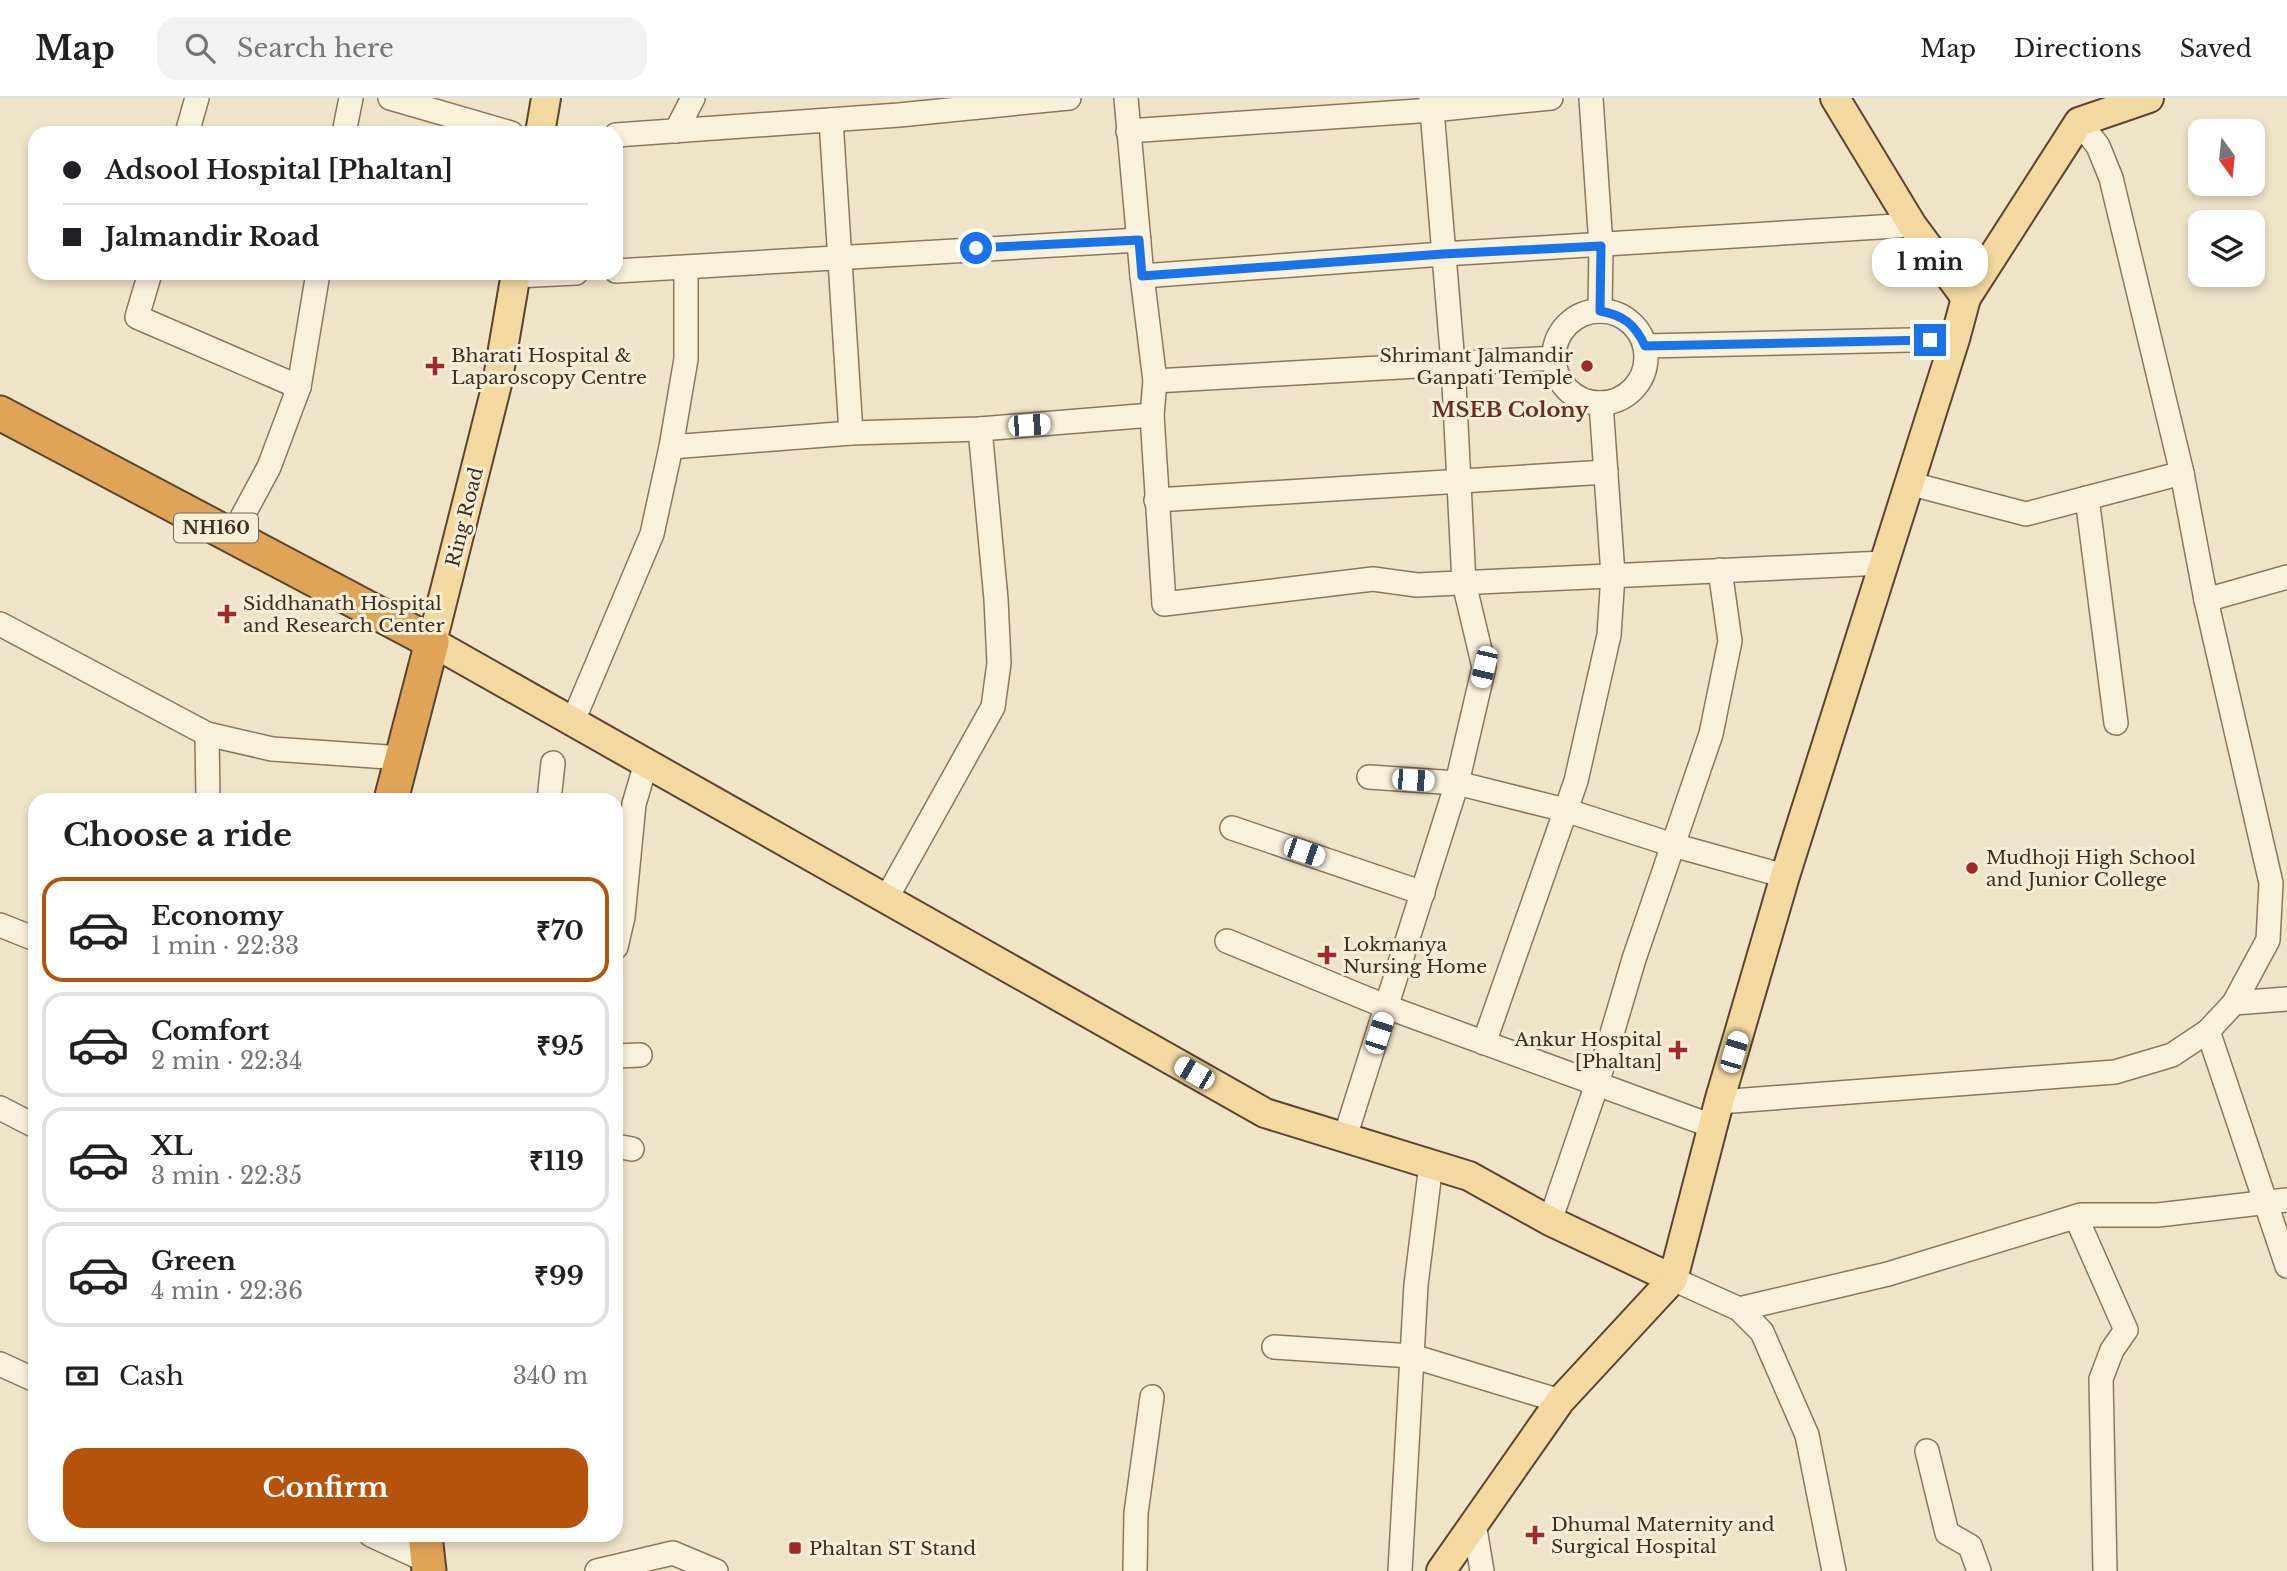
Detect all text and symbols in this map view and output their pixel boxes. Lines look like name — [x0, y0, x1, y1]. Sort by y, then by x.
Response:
search box — [157, 17, 647, 80]
text: Map — [35, 28, 115, 69]
icon: search — [181, 29, 219, 67]
text: Search here — [237, 32, 394, 64]
text: Map — [1920, 34, 1976, 63]
text: Directions — [2014, 34, 2142, 63]
text: Saved — [2180, 34, 2252, 63]
north arrow — [2188, 119, 2264, 196]
map controls — [2188, 119, 2265, 287]
text: Adsool Hospital [Phaltan] — [105, 154, 453, 186]
button: layers — [2188, 210, 2265, 287]
text: Jalmandir Road — [105, 221, 320, 253]
route start — [960, 232, 992, 264]
callout: 1 min — [1872, 238, 1988, 288]
text: 1 min — [1897, 248, 1963, 276]
route end — [1914, 324, 1946, 356]
place label: Bharati Hospital & Laparoscopy Centre — [451, 344, 647, 389]
place label: Shrimant Jalmandir Ganpati Temple — [1380, 344, 1573, 389]
marker: Bharati Hospital & Laparoscopy Centre — [425, 356, 445, 376]
marker: Shrimant Jalmandir Ganpati Temple — [1579, 358, 1595, 374]
district label: MSEB Colony — [1431, 397, 1589, 423]
car — [1008, 413, 1051, 437]
street label: Ring Road — [441, 465, 488, 569]
road number: NH160 — [174, 514, 258, 542]
place label: Siddhanath Hospital and Research Center — [243, 592, 445, 637]
marker: Siddhanath Hospital and Research Center — [217, 604, 237, 624]
car — [1470, 644, 1499, 690]
car — [1392, 768, 1435, 792]
text: Choose a ride — [63, 815, 292, 855]
car — [1281, 835, 1328, 869]
place label: Mudhoji High School and Junior College — [1986, 846, 2196, 891]
marker: Mudhoji High School and Junior College — [1964, 860, 1980, 876]
icon: car — [67, 898, 130, 961]
text: Economy — [151, 900, 284, 932]
text: ₹70 — [536, 915, 584, 947]
text: 1 min · 22:33 — [151, 932, 299, 960]
place label: Lokmanya Nursing Home — [1343, 933, 1487, 978]
marker: Lokmanya Nursing Home — [1317, 945, 1337, 965]
car — [1363, 1010, 1396, 1056]
icon: car — [67, 1013, 130, 1076]
text: Comfort — [151, 1015, 269, 1047]
place label: Ankur Hospital [Phaltan] — [1513, 1028, 1662, 1073]
car — [1718, 1029, 1751, 1075]
text: ₹95 — [536, 1030, 584, 1062]
marker: Ankur Hospital [Phaltan] — [1668, 1040, 1688, 1060]
text: 2 min · 22:34 — [151, 1047, 302, 1075]
car — [1171, 1053, 1218, 1093]
icon: car — [67, 1128, 130, 1191]
text: XL — [151, 1130, 193, 1162]
text: ₹119 — [529, 1145, 584, 1177]
text: 3 min · 22:35 — [151, 1162, 302, 1190]
icon: car — [67, 1243, 130, 1306]
text: Green — [151, 1245, 236, 1277]
text: ₹99 — [534, 1260, 584, 1292]
text: 4 min · 22:36 — [151, 1277, 303, 1305]
icon: cash — [63, 1357, 101, 1395]
text: Cash — [119, 1360, 184, 1392]
text: 340 m — [513, 1362, 588, 1390]
button: Confirm — [63, 1448, 588, 1528]
place label: Dhumal Maternity and Surgical Hospital — [1551, 1513, 1775, 1558]
marker: Dhumal Maternity and Surgical Hospital — [1525, 1525, 1545, 1545]
place label: Phaltan ST Stand — [809, 1537, 976, 1560]
marker: Phaltan ST Stand — [787, 1540, 803, 1556]

